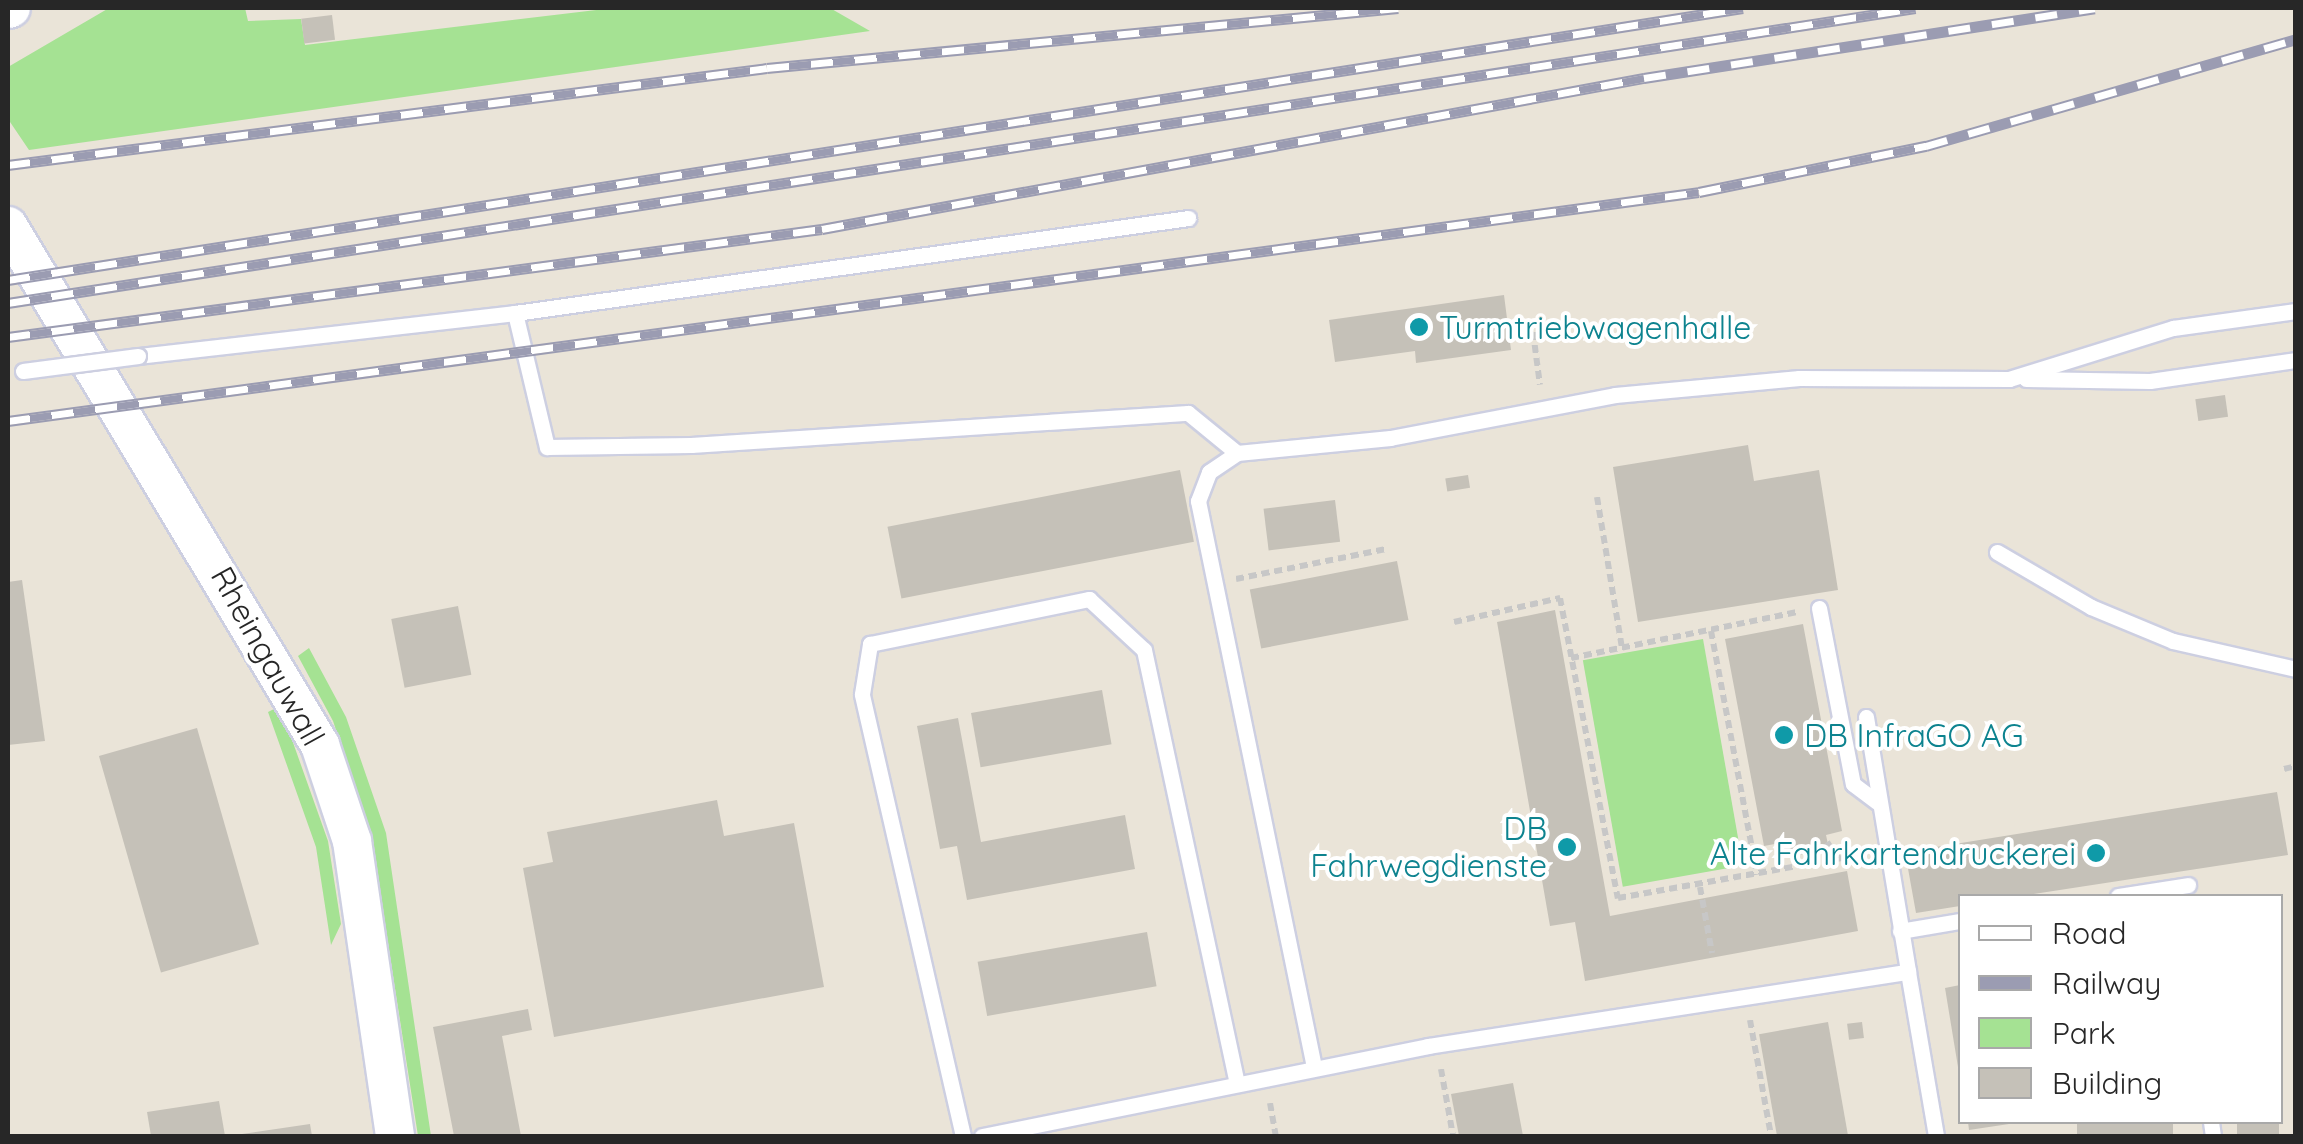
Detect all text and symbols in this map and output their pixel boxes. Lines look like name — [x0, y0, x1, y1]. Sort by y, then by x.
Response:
place label: Turmtriebwagenhalle — [1439, 308, 1751, 346]
marker: Turmtriebwagenhalle — [1408, 316, 1430, 338]
street label: Rheingauwall — [203, 560, 333, 752]
place label: DB InfraGO AG — [1804, 716, 2024, 754]
marker: DB InfraGO AG — [1773, 724, 1795, 746]
place label: DB Fahrwegdienste — [1310, 810, 1547, 885]
place label: Alte Fahrkartendruckerei — [1710, 834, 2076, 872]
marker: DB Fahrwegdienste — [1556, 836, 1578, 858]
marker: Alte Fahrkartendruckerei — [2085, 842, 2107, 864]
legend — [1958, 894, 2283, 1124]
text: Road — [2052, 914, 2126, 952]
text: Railway — [2052, 964, 2161, 1002]
text: Park — [2052, 1014, 2116, 1052]
text: Building — [2052, 1064, 2162, 1102]

